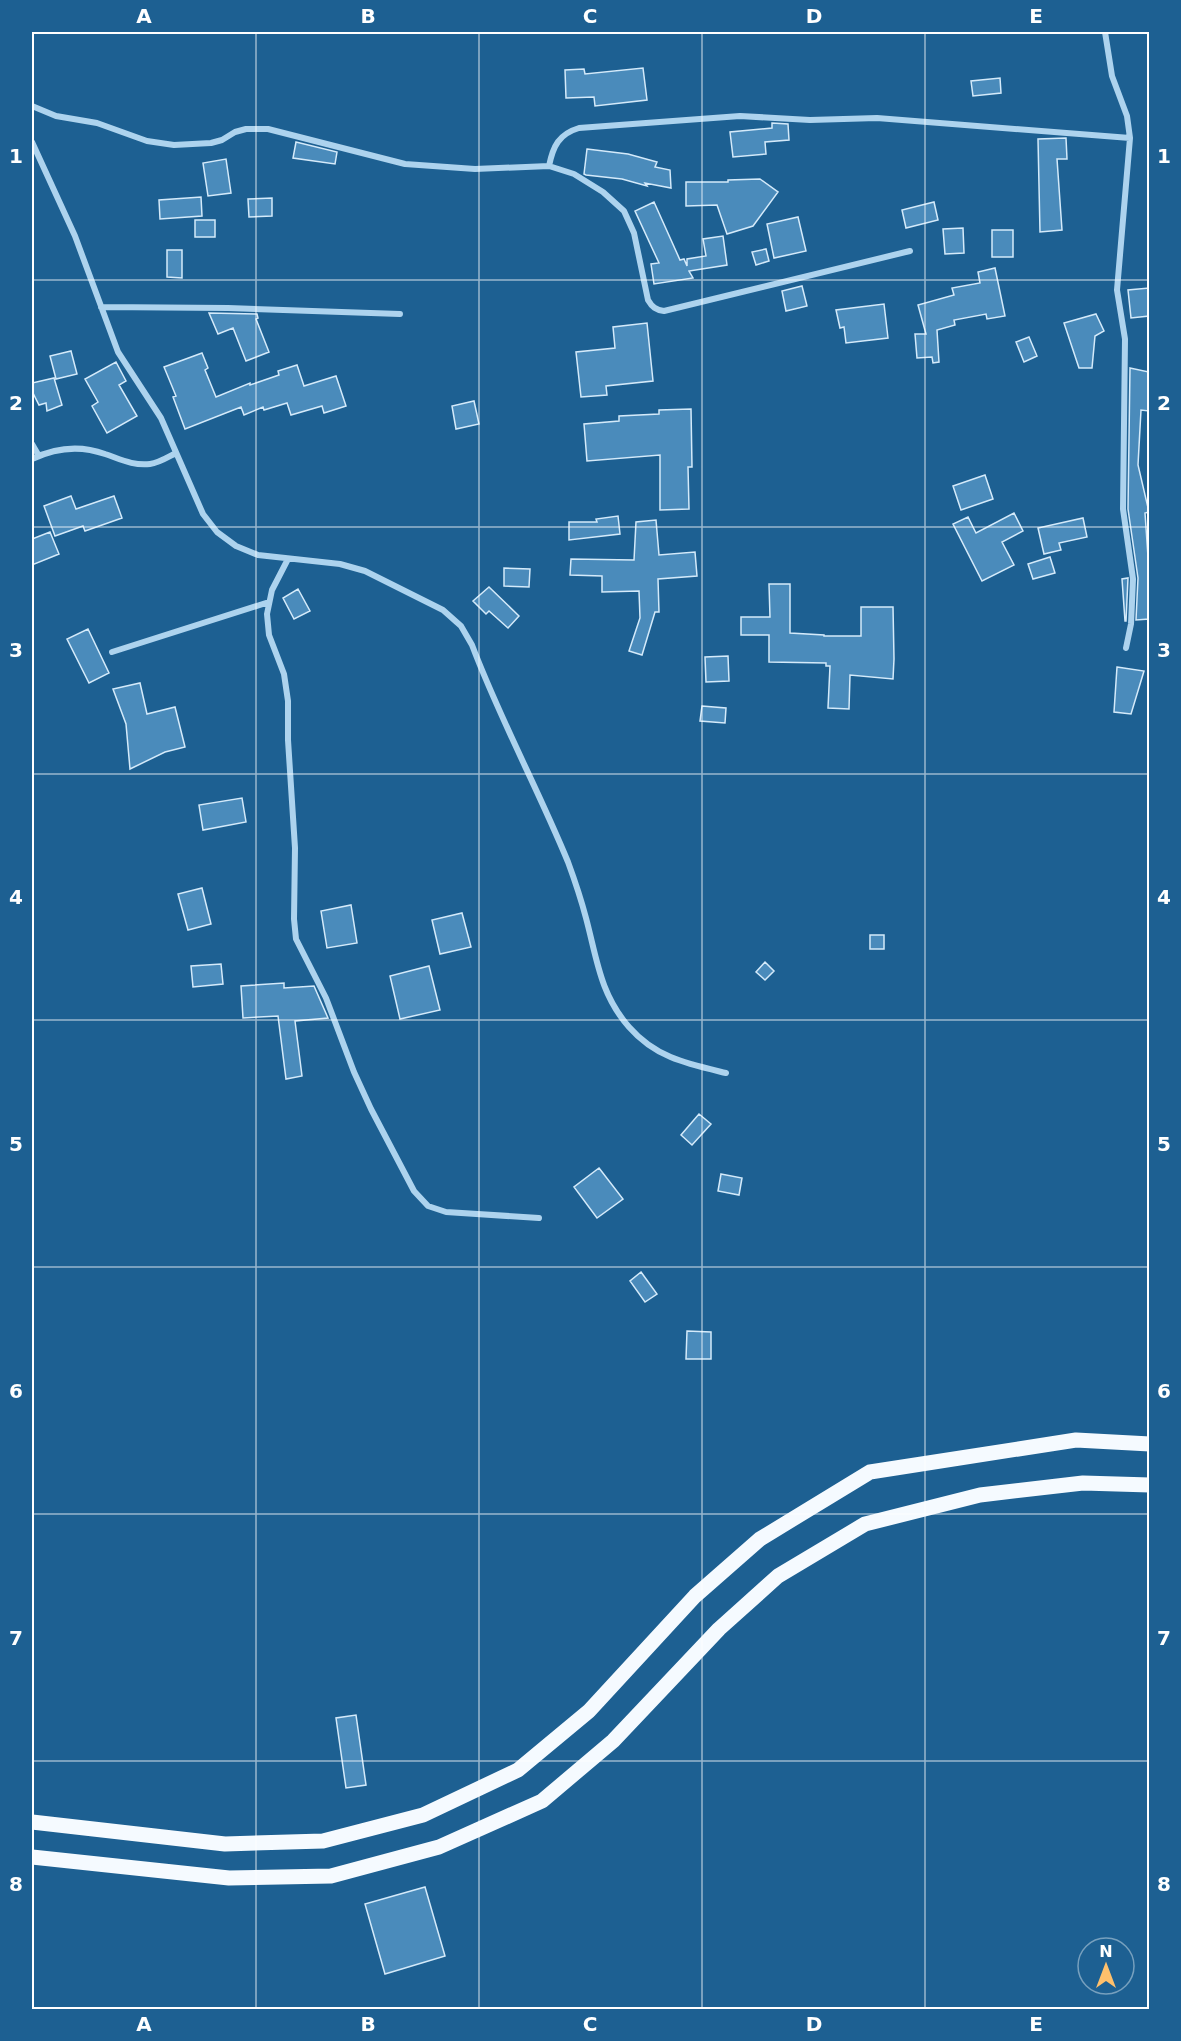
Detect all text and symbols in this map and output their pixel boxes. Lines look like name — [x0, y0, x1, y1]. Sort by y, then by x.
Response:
text: A — [136, 4, 152, 28]
text: B — [360, 4, 376, 28]
text: C — [583, 4, 597, 28]
text: D — [806, 4, 822, 28]
text: E — [1029, 4, 1043, 28]
text: 1 — [9, 144, 23, 168]
text: 1 — [1157, 144, 1171, 168]
text: 2 — [9, 391, 23, 415]
text: 2 — [1157, 391, 1171, 415]
text: 3 — [9, 638, 23, 662]
text: 3 — [1157, 638, 1171, 662]
text: 4 — [9, 885, 23, 909]
text: 4 — [1157, 885, 1171, 909]
text: 5 — [9, 1132, 23, 1156]
text: 5 — [1157, 1132, 1171, 1156]
text: 6 — [9, 1379, 23, 1403]
text: 6 — [1157, 1379, 1171, 1403]
text: 7 — [9, 1626, 23, 1650]
text: 7 — [1157, 1626, 1171, 1650]
text: 8 — [9, 1872, 23, 1896]
text: 8 — [1157, 1872, 1171, 1896]
north arrow — [1076, 1936, 1136, 1996]
text: N — [1099, 1942, 1113, 1961]
text: A — [136, 2012, 152, 2036]
text: B — [360, 2012, 376, 2036]
text: C — [583, 2012, 597, 2036]
text: D — [806, 2012, 822, 2036]
text: E — [1029, 2012, 1043, 2036]

